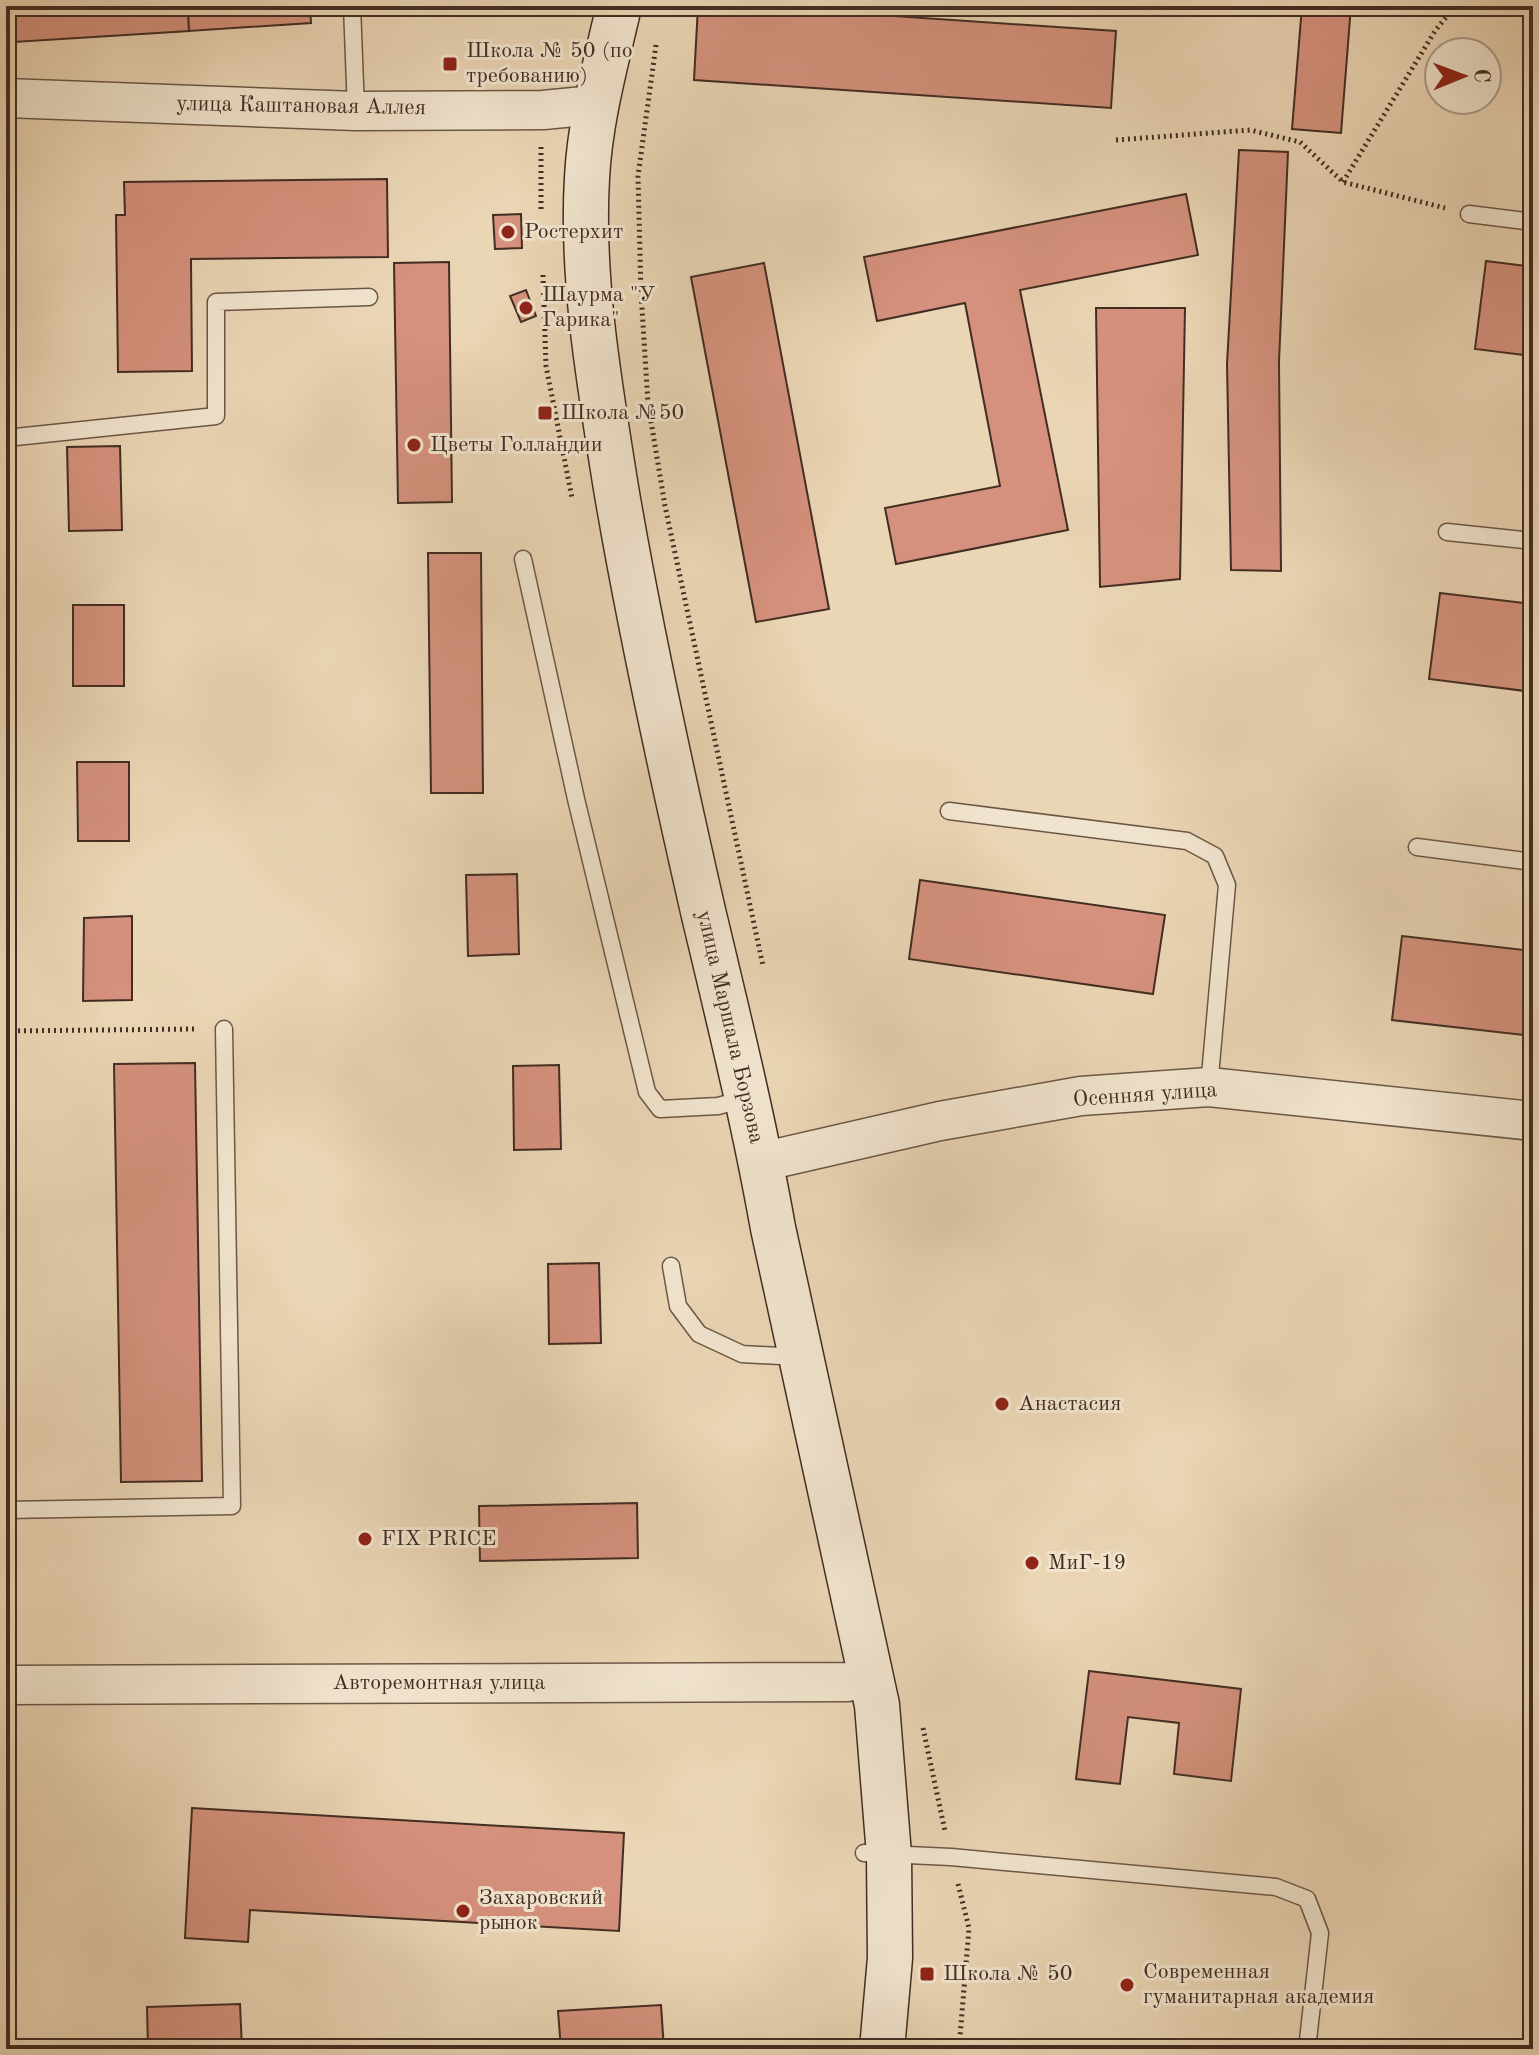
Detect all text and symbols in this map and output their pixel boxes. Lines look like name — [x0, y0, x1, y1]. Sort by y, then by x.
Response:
north arrow — [1423, 36, 1503, 116]
place label: Школа № 50 (по требованию) — [466, 40, 633, 87]
marker: Школа № 50 (по требованию) — [441, 55, 459, 73]
text: С — [1470, 68, 1492, 83]
street label: улица Каштановая Аллея — [176, 93, 426, 119]
place label: Ростерхит — [524, 221, 623, 243]
marker: Ростерхит — [499, 223, 517, 241]
place label: Шаурма "У Гарика" — [542, 284, 656, 331]
marker: Шаурма "У Гарика" — [517, 299, 535, 317]
place label: Школа №50 — [561, 402, 684, 424]
marker: Школа №50 — [536, 404, 554, 422]
place label: Цветы Голландии — [430, 434, 603, 456]
marker: Цветы Голландии — [405, 436, 423, 454]
street label: улица Маршала Борзова — [692, 908, 768, 1146]
street label: Осенняя улица — [1072, 1079, 1218, 1111]
place label: Анастасия — [1018, 1393, 1121, 1415]
marker: Анастасия — [993, 1395, 1011, 1413]
place label: FIX PRICE — [381, 1528, 497, 1550]
marker: FIX PRICE — [356, 1530, 374, 1548]
place label: МиГ-19 — [1048, 1552, 1126, 1574]
marker: МиГ-19 — [1023, 1554, 1041, 1572]
street label: Авторемонтная улица — [332, 1672, 546, 1694]
place label: Захаровский рынок — [479, 1887, 603, 1934]
marker: Захаровский рынок — [454, 1902, 472, 1920]
place label: Современная гуманитарная академия — [1143, 1961, 1375, 2008]
place label: Школа № 50 — [943, 1963, 1073, 1985]
marker: Школа № 50 — [918, 1965, 936, 1983]
marker: Современная гуманитарная академия — [1118, 1976, 1136, 1994]

